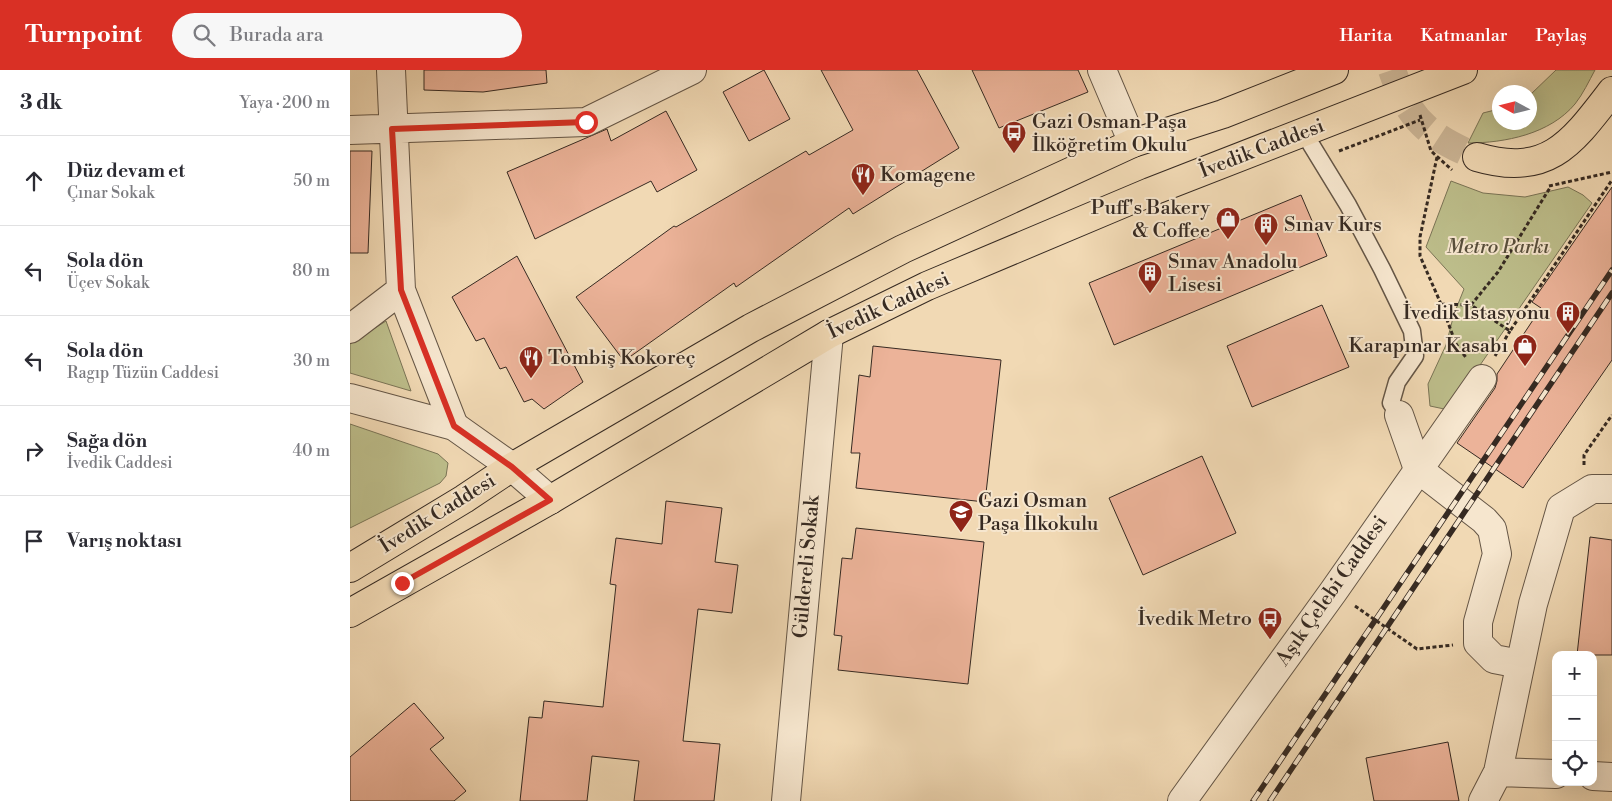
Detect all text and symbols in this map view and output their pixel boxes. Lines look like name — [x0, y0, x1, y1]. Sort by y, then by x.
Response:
search box — [172, 13, 522, 58]
text: Turnpoint — [25, 20, 142, 50]
icon: search — [190, 21, 218, 49]
text: Burada ara — [230, 23, 323, 47]
text: Harita — [1339, 24, 1392, 47]
text: Katmanlar — [1420, 24, 1508, 47]
text: Paylaş — [1536, 24, 1587, 47]
north arrow — [1492, 85, 1537, 130]
text: 3 dk — [20, 90, 62, 116]
text: Yaya · 200 m — [240, 93, 330, 113]
place label: Gazi Osman Paşa İlköğretim Okulu — [1032, 110, 1188, 158]
route start — [575, 111, 598, 134]
street label: İvedik Caddesi — [1196, 113, 1328, 184]
bus stop icon: Gazi Osman Paşa İlköğretim Okulu — [1001, 120, 1027, 154]
text: Düz devam et — [67, 159, 185, 183]
restaurant icon: Komagene — [850, 162, 876, 196]
place label: Komagene — [880, 163, 976, 188]
icon: ahead — [20, 167, 48, 195]
text: 50 m — [293, 171, 330, 191]
text: Çınar Sokak — [67, 183, 155, 203]
place label: Puff's Bakery & Coffee — [1091, 196, 1210, 244]
shop icon: Puff's Bakery & Coffee — [1215, 206, 1241, 240]
building icon: Sınav Kurs — [1253, 212, 1279, 246]
place label: Sınav Kurs — [1284, 213, 1382, 238]
park label: Metro Parkı — [1446, 235, 1550, 260]
text: Sola dön — [67, 249, 143, 273]
place label: Sınav Anadolu Lisesi — [1168, 250, 1298, 298]
icon: left — [20, 257, 48, 285]
building icon: Sınav Anadolu Lisesi — [1137, 260, 1163, 294]
text: 80 m — [292, 261, 330, 281]
street label: İvedik Caddesi — [824, 266, 954, 345]
text: Üçev Sokak — [67, 273, 149, 293]
place label: İvedik İstasyonu — [1403, 300, 1551, 326]
building icon: İvedik İstasyonu — [1555, 300, 1581, 334]
shop icon: Karapınar Kasabı — [1512, 333, 1538, 367]
place label: Karapınar Kasabı — [1348, 334, 1508, 359]
text: Sola dön — [67, 339, 143, 363]
restaurant icon: Tombiş Kokoreç — [518, 345, 544, 379]
place label: Tombiş Kokoreç — [548, 346, 696, 371]
icon: left — [20, 347, 48, 375]
text: 30 m — [293, 351, 330, 371]
text: Ragıp Tüzün Caddesi — [67, 363, 219, 383]
text: Sağa dön — [67, 429, 147, 453]
icon: right — [20, 437, 48, 465]
text: 40 m — [293, 441, 330, 461]
text: İvedik Caddesi — [67, 453, 173, 473]
street label: İvedik Caddesi — [375, 467, 501, 560]
place label: Gazi Osman Paşa İlkokulu — [978, 489, 1099, 537]
street label: Güldereli Sokak — [788, 493, 826, 639]
school or university icon: Gazi Osman Paşa İlkokulu — [948, 499, 974, 533]
street label: Aşık Çelebi Caddesi — [1270, 511, 1393, 672]
icon: arrive — [20, 527, 48, 555]
text: Varış noktası — [67, 529, 182, 553]
route end — [391, 572, 414, 595]
place label: İvedik Metro — [1138, 606, 1252, 632]
bus stop icon: İvedik Metro — [1257, 606, 1283, 640]
map controls — [1552, 651, 1597, 786]
button: + — [1552, 651, 1597, 696]
button: − — [1552, 696, 1597, 741]
button: locate — [1552, 741, 1597, 786]

